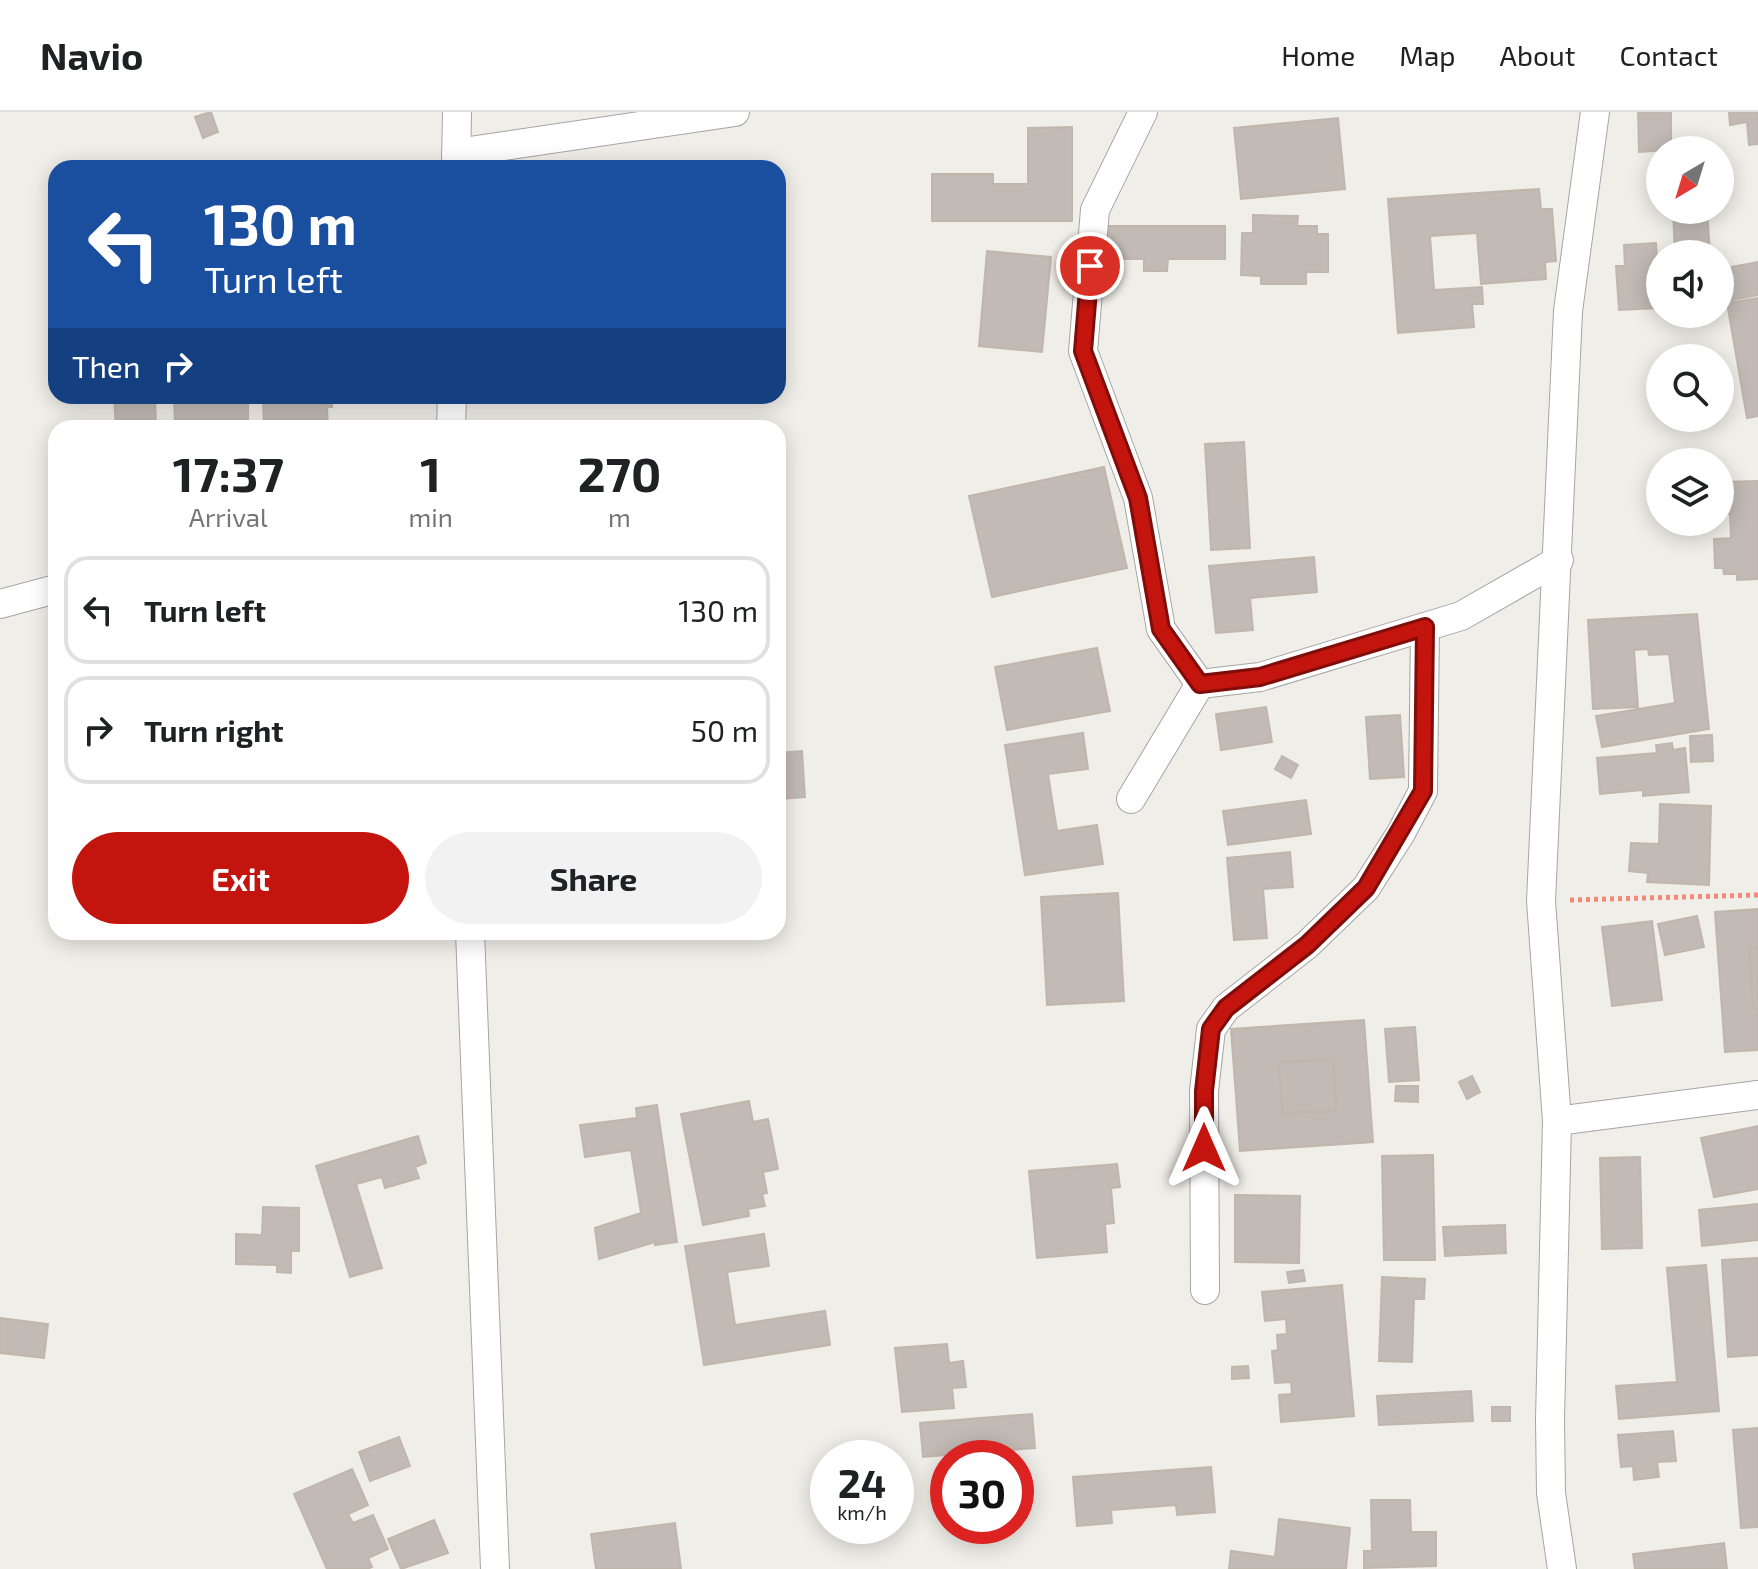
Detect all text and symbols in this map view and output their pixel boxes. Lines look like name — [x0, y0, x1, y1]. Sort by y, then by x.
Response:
text: Navio — [40, 32, 143, 78]
text: Home — [1281, 38, 1355, 72]
text: Map — [1399, 38, 1456, 72]
text: About — [1500, 38, 1575, 72]
text: Contact — [1619, 38, 1718, 72]
north arrow — [1646, 136, 1734, 224]
map controls — [1646, 136, 1734, 536]
text: 130 m — [204, 189, 357, 256]
icon: left — [72, 192, 176, 296]
pin — [1056, 232, 1124, 300]
button: sound — [1646, 240, 1734, 328]
icon: arrive — [1068, 244, 1112, 288]
text: Turn left — [204, 257, 343, 300]
icon: right — [156, 344, 200, 388]
button: search — [1646, 344, 1734, 432]
text: Then — [72, 348, 140, 384]
text: 17:37 — [173, 444, 284, 502]
text: 1 — [420, 444, 441, 502]
text: 270 — [578, 444, 661, 502]
button: layers — [1646, 448, 1734, 536]
text: Arrival — [189, 501, 268, 532]
text: min — [409, 501, 453, 532]
text: m — [608, 501, 631, 532]
icon: left — [76, 588, 120, 632]
text: Turn left — [144, 592, 266, 628]
text: 130 m — [678, 592, 758, 628]
icon: right — [76, 708, 120, 752]
text: Turn right — [144, 712, 284, 748]
text: 50 m — [691, 712, 758, 748]
button: Exit — [72, 832, 409, 924]
button: Share — [425, 832, 762, 924]
position arrow — [1162, 1106, 1246, 1190]
speed limit sign: 30 — [930, 1440, 1034, 1544]
text: 24 — [838, 1458, 886, 1506]
text: km/h — [837, 1500, 887, 1524]

